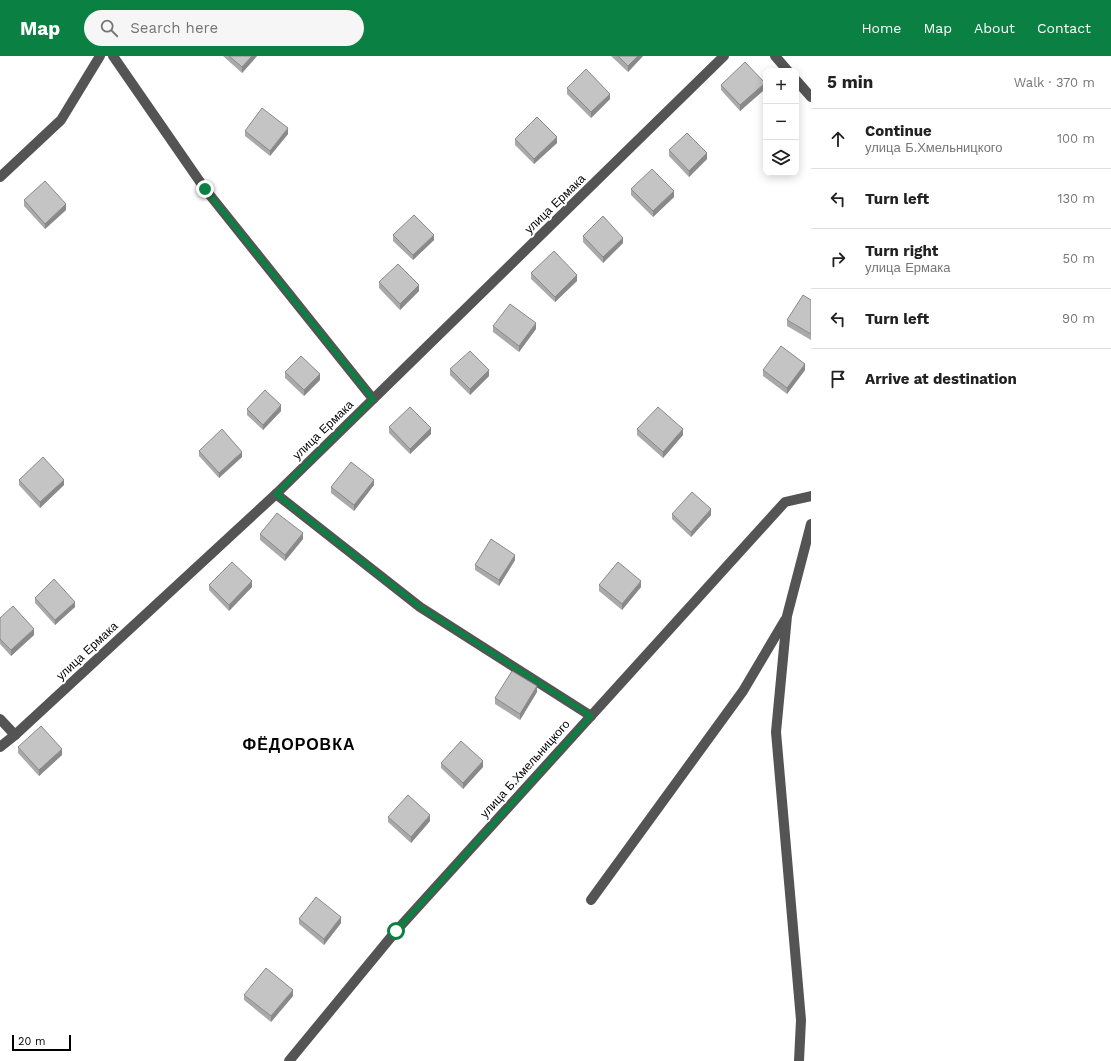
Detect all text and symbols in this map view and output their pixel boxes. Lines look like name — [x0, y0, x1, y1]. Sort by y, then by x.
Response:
search box — [84, 10, 364, 46]
text: Map — [20, 17, 60, 40]
icon: search — [98, 17, 120, 39]
text: Search here — [130, 19, 218, 37]
text: Home — [861, 20, 901, 36]
text: Map — [923, 20, 952, 36]
text: About — [974, 20, 1015, 36]
text: Contact — [1037, 20, 1091, 36]
map controls — [763, 68, 799, 176]
button: + — [763, 68, 799, 104]
text: 5 min — [827, 72, 873, 92]
text: Walk · 370 m — [1014, 75, 1095, 90]
button: − — [763, 104, 799, 140]
text: Continue — [865, 122, 932, 140]
icon: ahead — [827, 128, 849, 150]
text: 100 m — [1057, 131, 1095, 146]
button: layers — [763, 140, 799, 176]
text: улица Б.Хмельницкого — [865, 140, 1003, 155]
street label: улица Ермака — [522, 171, 588, 236]
route end — [196, 180, 214, 198]
icon: left — [827, 188, 849, 210]
text: Turn left — [865, 190, 929, 208]
text: 130 m — [1057, 191, 1095, 206]
text: Turn right — [865, 242, 938, 260]
icon: right — [827, 248, 849, 270]
text: 50 m — [1063, 251, 1095, 266]
text: улица Ермака — [865, 260, 950, 275]
icon: left — [827, 308, 849, 330]
text: Turn left — [865, 310, 929, 328]
text: 90 m — [1062, 311, 1095, 326]
icon: arrive — [827, 368, 849, 390]
text: Arrive at destination — [865, 370, 1017, 388]
street label: улица Ермака — [290, 397, 356, 462]
street label: улица Ермака — [53, 619, 121, 683]
street label: улица Б.Хмельницкого — [477, 717, 573, 821]
district label: ФЁДОРОВКА — [243, 735, 355, 754]
route start — [387, 922, 405, 940]
scale bar — [12, 1033, 71, 1052]
text: 20 m — [18, 1035, 46, 1048]

